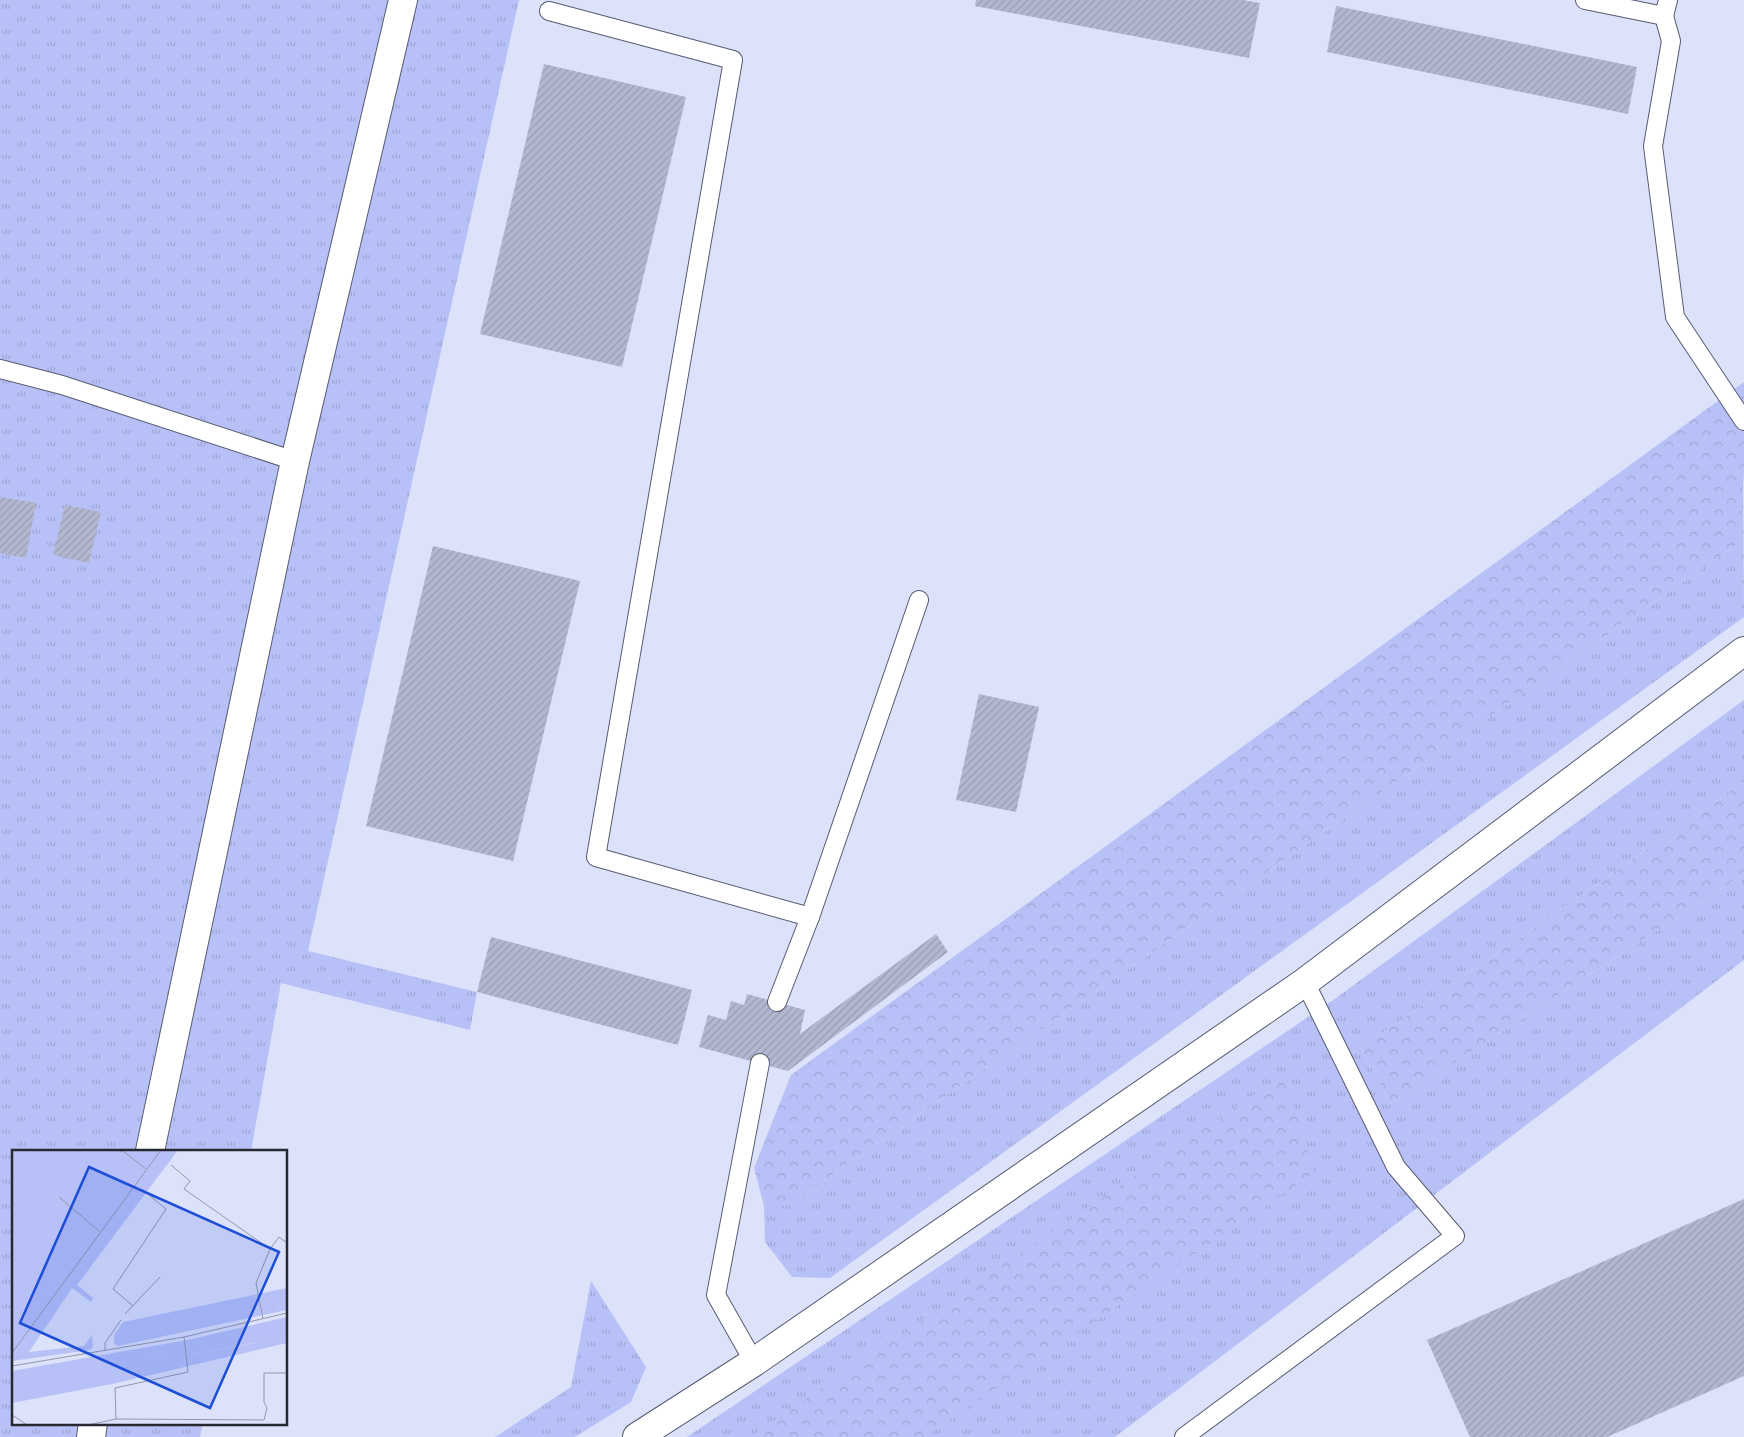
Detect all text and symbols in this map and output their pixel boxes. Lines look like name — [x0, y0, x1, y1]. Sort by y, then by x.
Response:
inset map — [12, 1150, 288, 1424]

